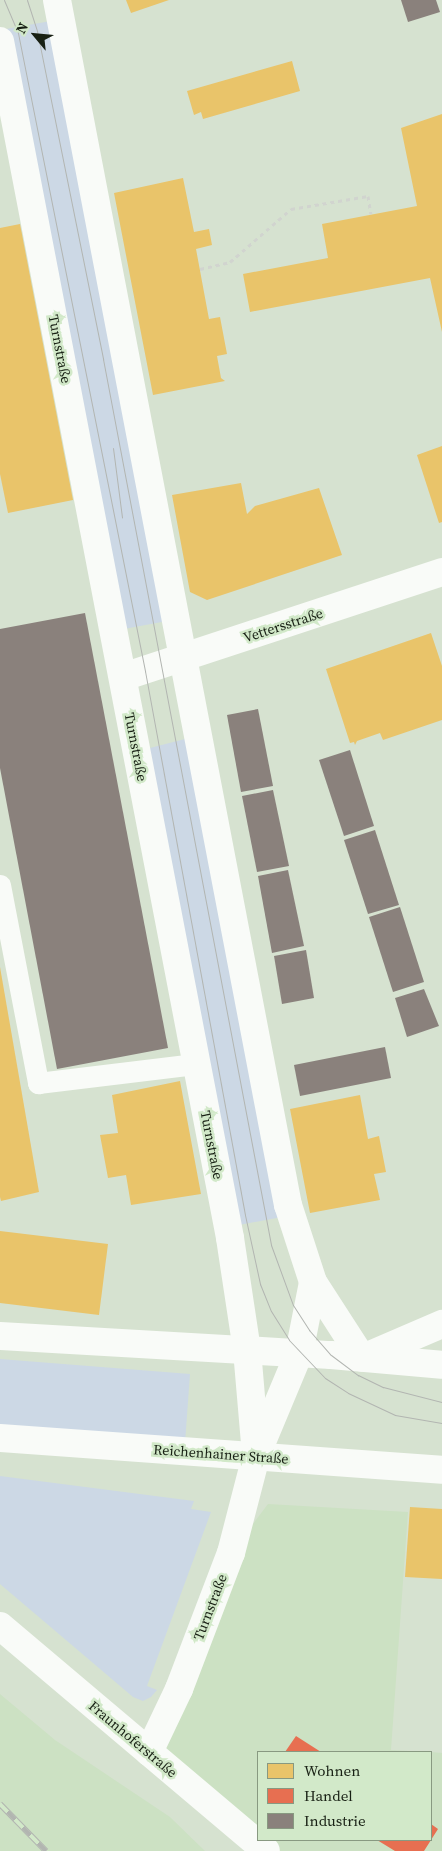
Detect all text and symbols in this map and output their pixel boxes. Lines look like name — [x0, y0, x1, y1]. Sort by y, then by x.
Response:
north arrow — [10, 10, 60, 60]
text: N — [11, 19, 33, 37]
street label: Turnstraße — [45, 313, 75, 385]
street label: Vettersstraße — [241, 604, 325, 646]
street label: Turnstraße — [121, 711, 151, 783]
street label: Turnstraße — [197, 1109, 227, 1181]
street label: Reichenhainer Straße — [153, 1441, 289, 1467]
street label: Turnstraße — [190, 1571, 230, 1643]
street label: Fraunhoferstraße — [85, 1697, 181, 1781]
legend — [257, 1751, 432, 1841]
text: Wohnen — [304, 1760, 360, 1781]
text: Handel — [304, 1785, 353, 1806]
text: Industrie — [304, 1810, 366, 1831]

